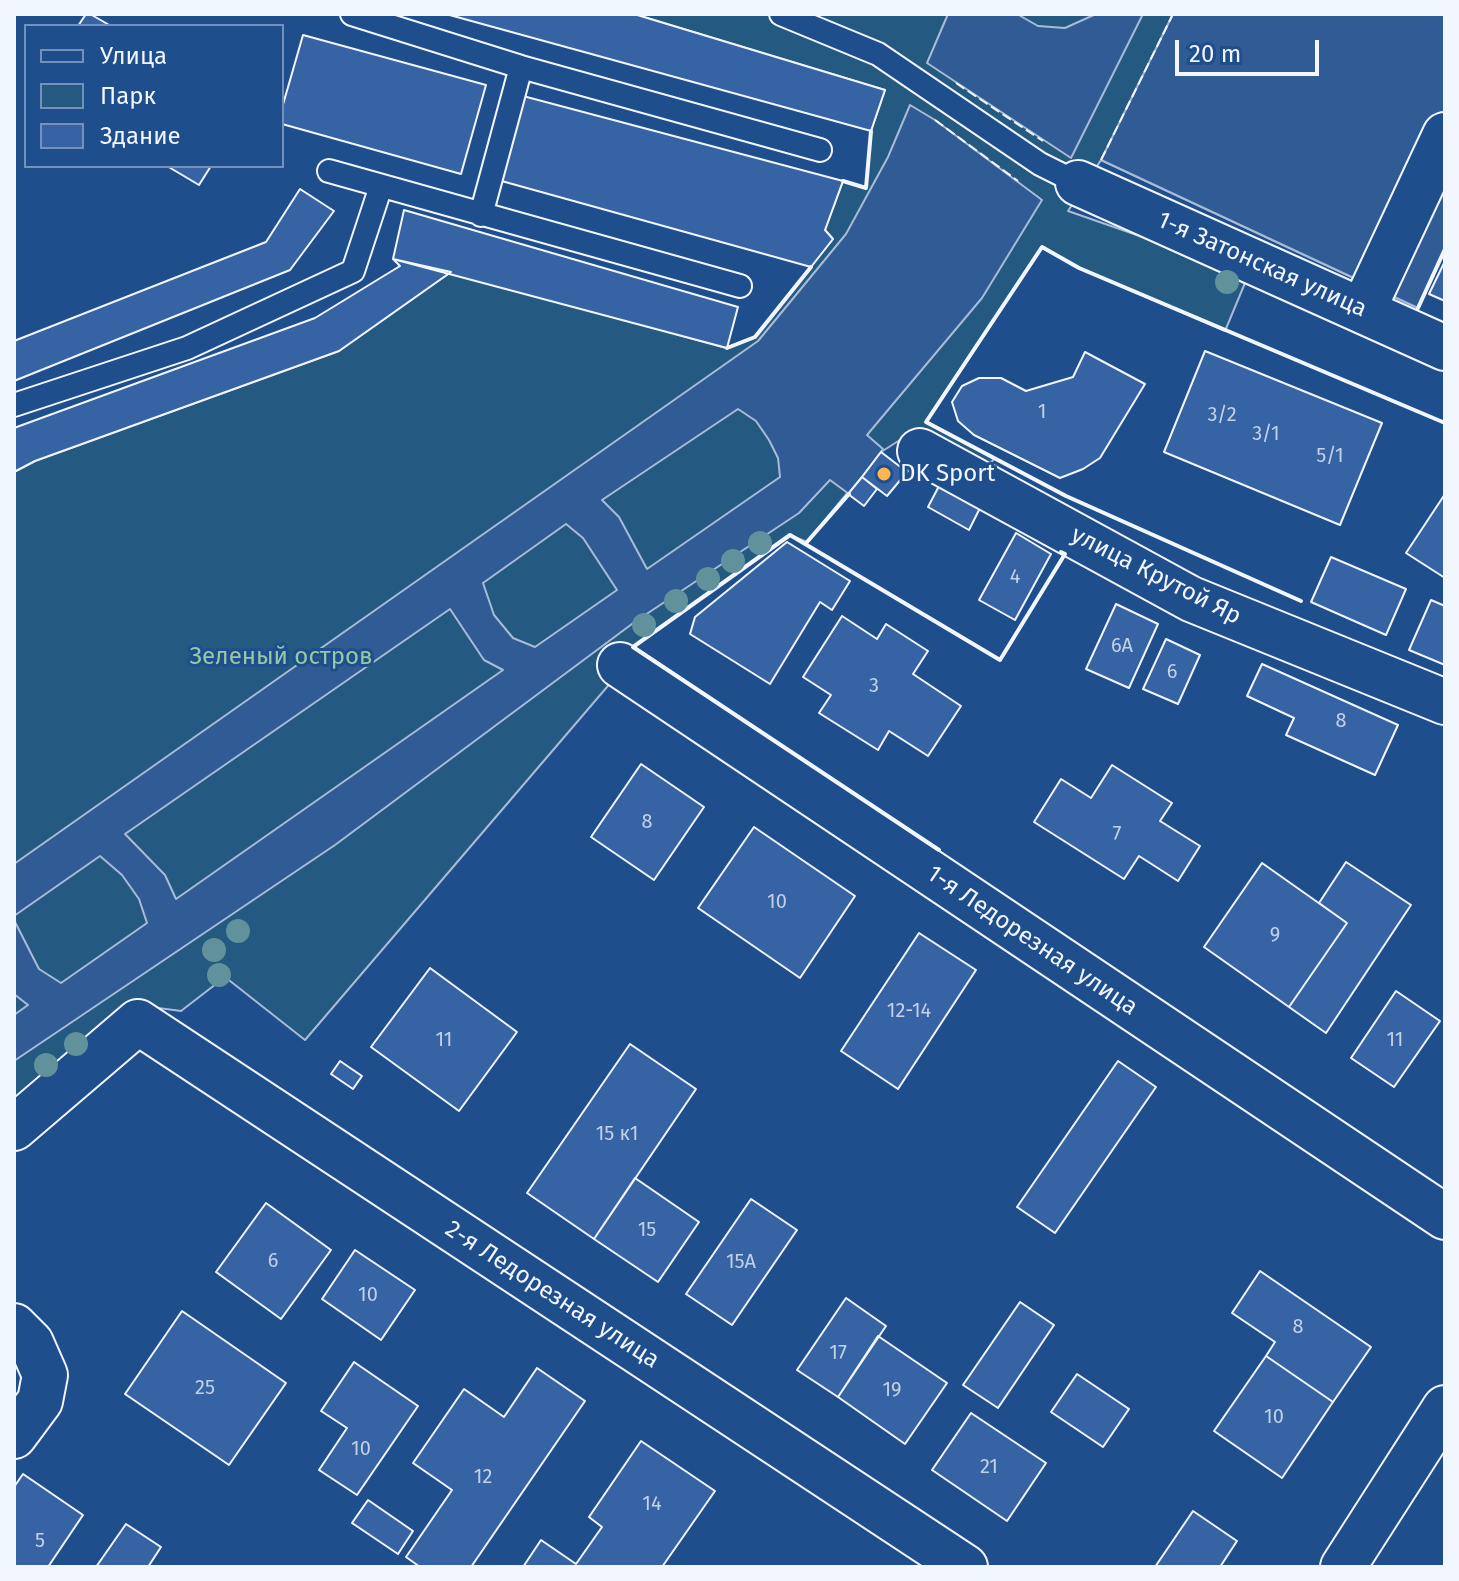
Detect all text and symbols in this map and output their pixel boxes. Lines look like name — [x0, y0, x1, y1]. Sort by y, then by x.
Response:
legend — [24, 24, 284, 168]
scale bar — [1179, 24, 1323, 74]
text: 20 m — [1189, 40, 1241, 68]
text: Улица — [100, 42, 167, 70]
text: Парк — [100, 82, 156, 110]
text: Здание — [100, 122, 181, 150]
street label: 1-я Затонская улица — [1153, 206, 1371, 324]
house number: 1 — [1038, 400, 1046, 424]
house number: 3/2 — [1207, 403, 1237, 427]
house number: 3/1 — [1252, 422, 1280, 446]
house number: 5/1 — [1316, 444, 1344, 468]
place label: DK Sport — [900, 460, 995, 488]
marker: DK Sport — [875, 465, 893, 483]
street label: улица Крутой Яр — [1066, 521, 1246, 631]
house number: 4 — [1010, 565, 1020, 589]
house number: 6А — [1111, 634, 1133, 658]
park label: Зеленый остров — [190, 643, 372, 671]
house number: 6 — [1167, 660, 1177, 684]
house number: 3 — [869, 674, 879, 698]
house number: 8 — [1335, 709, 1347, 733]
house number: 8 — [641, 810, 653, 834]
house number: 7 — [1113, 822, 1121, 846]
street label: 1-я Ледорезная улица — [921, 860, 1143, 1022]
house number: 10 — [767, 890, 787, 914]
house number: 9 — [1270, 923, 1280, 947]
house number: 12-14 — [887, 999, 931, 1023]
house number: 11 — [435, 1028, 453, 1052]
house number: 11 — [1386, 1028, 1404, 1052]
house number: 15 к1 — [596, 1122, 638, 1146]
street label: 2-я Ледорезная улица — [440, 1215, 664, 1375]
house number: 15 — [638, 1218, 656, 1242]
house number: 6 — [268, 1249, 278, 1273]
house number: 15А — [726, 1250, 756, 1274]
house number: 10 — [358, 1283, 378, 1307]
house number: 8 — [1292, 1315, 1304, 1339]
house number: 17 — [829, 1341, 847, 1365]
house number: 25 — [195, 1376, 215, 1400]
house number: 19 — [882, 1378, 902, 1402]
house number: 10 — [1264, 1405, 1284, 1429]
house number: 10 — [351, 1437, 371, 1461]
house number: 21 — [980, 1455, 998, 1479]
house number: 12 — [474, 1465, 492, 1489]
house number: 14 — [642, 1492, 662, 1516]
house number: 5 — [35, 1529, 45, 1553]

